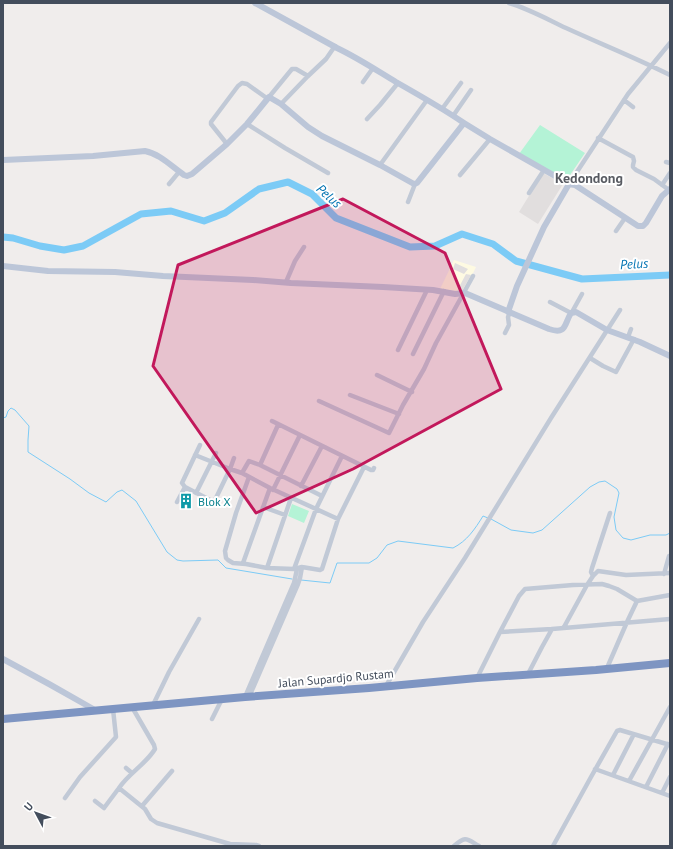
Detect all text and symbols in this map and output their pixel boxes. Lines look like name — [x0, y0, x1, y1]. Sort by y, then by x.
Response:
district label: Kedondong — [555, 169, 623, 187]
water label: Pelus — [313, 180, 346, 212]
water label: Pelus — [619, 255, 649, 273]
building icon: Blok X — [177, 492, 195, 510]
place label: Blok X — [198, 494, 231, 509]
street label: Jalan Supardjo Rustam — [277, 665, 394, 691]
north arrow — [16, 793, 56, 833]
text: U — [21, 799, 36, 814]

